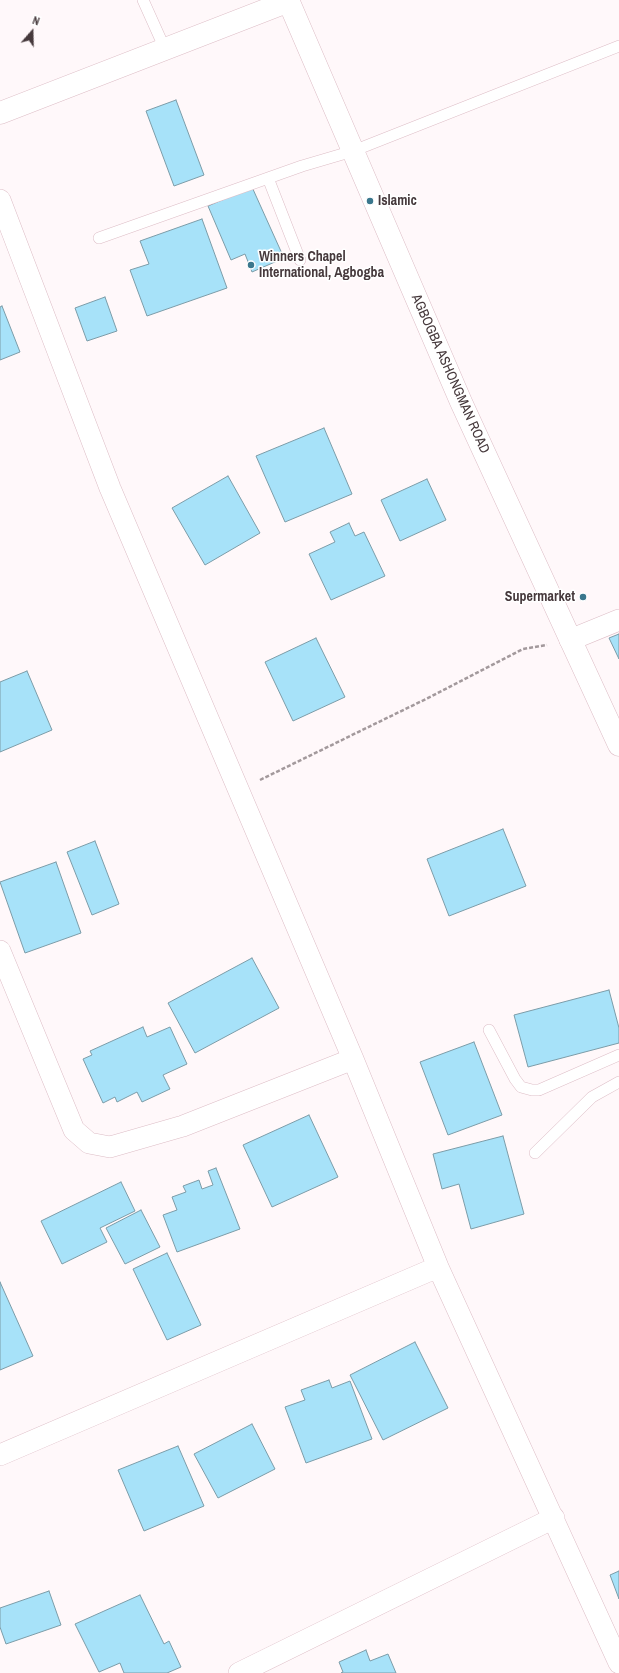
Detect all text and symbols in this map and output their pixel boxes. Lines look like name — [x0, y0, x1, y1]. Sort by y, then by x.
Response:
north arrow — [12, 12, 52, 52]
text: N — [31, 13, 42, 28]
place label: Islamic — [378, 193, 417, 209]
marker: Islamic — [365, 196, 375, 206]
place label: Winners Chapel International, Agbogba — [259, 249, 384, 282]
marker: Winners Chapel International, Agbogba — [246, 260, 256, 270]
street label: AGBOGBA ASHONGMAN ROAD — [407, 292, 493, 456]
place label: Supermarket — [505, 589, 575, 605]
marker: Supermarket — [578, 592, 588, 602]

